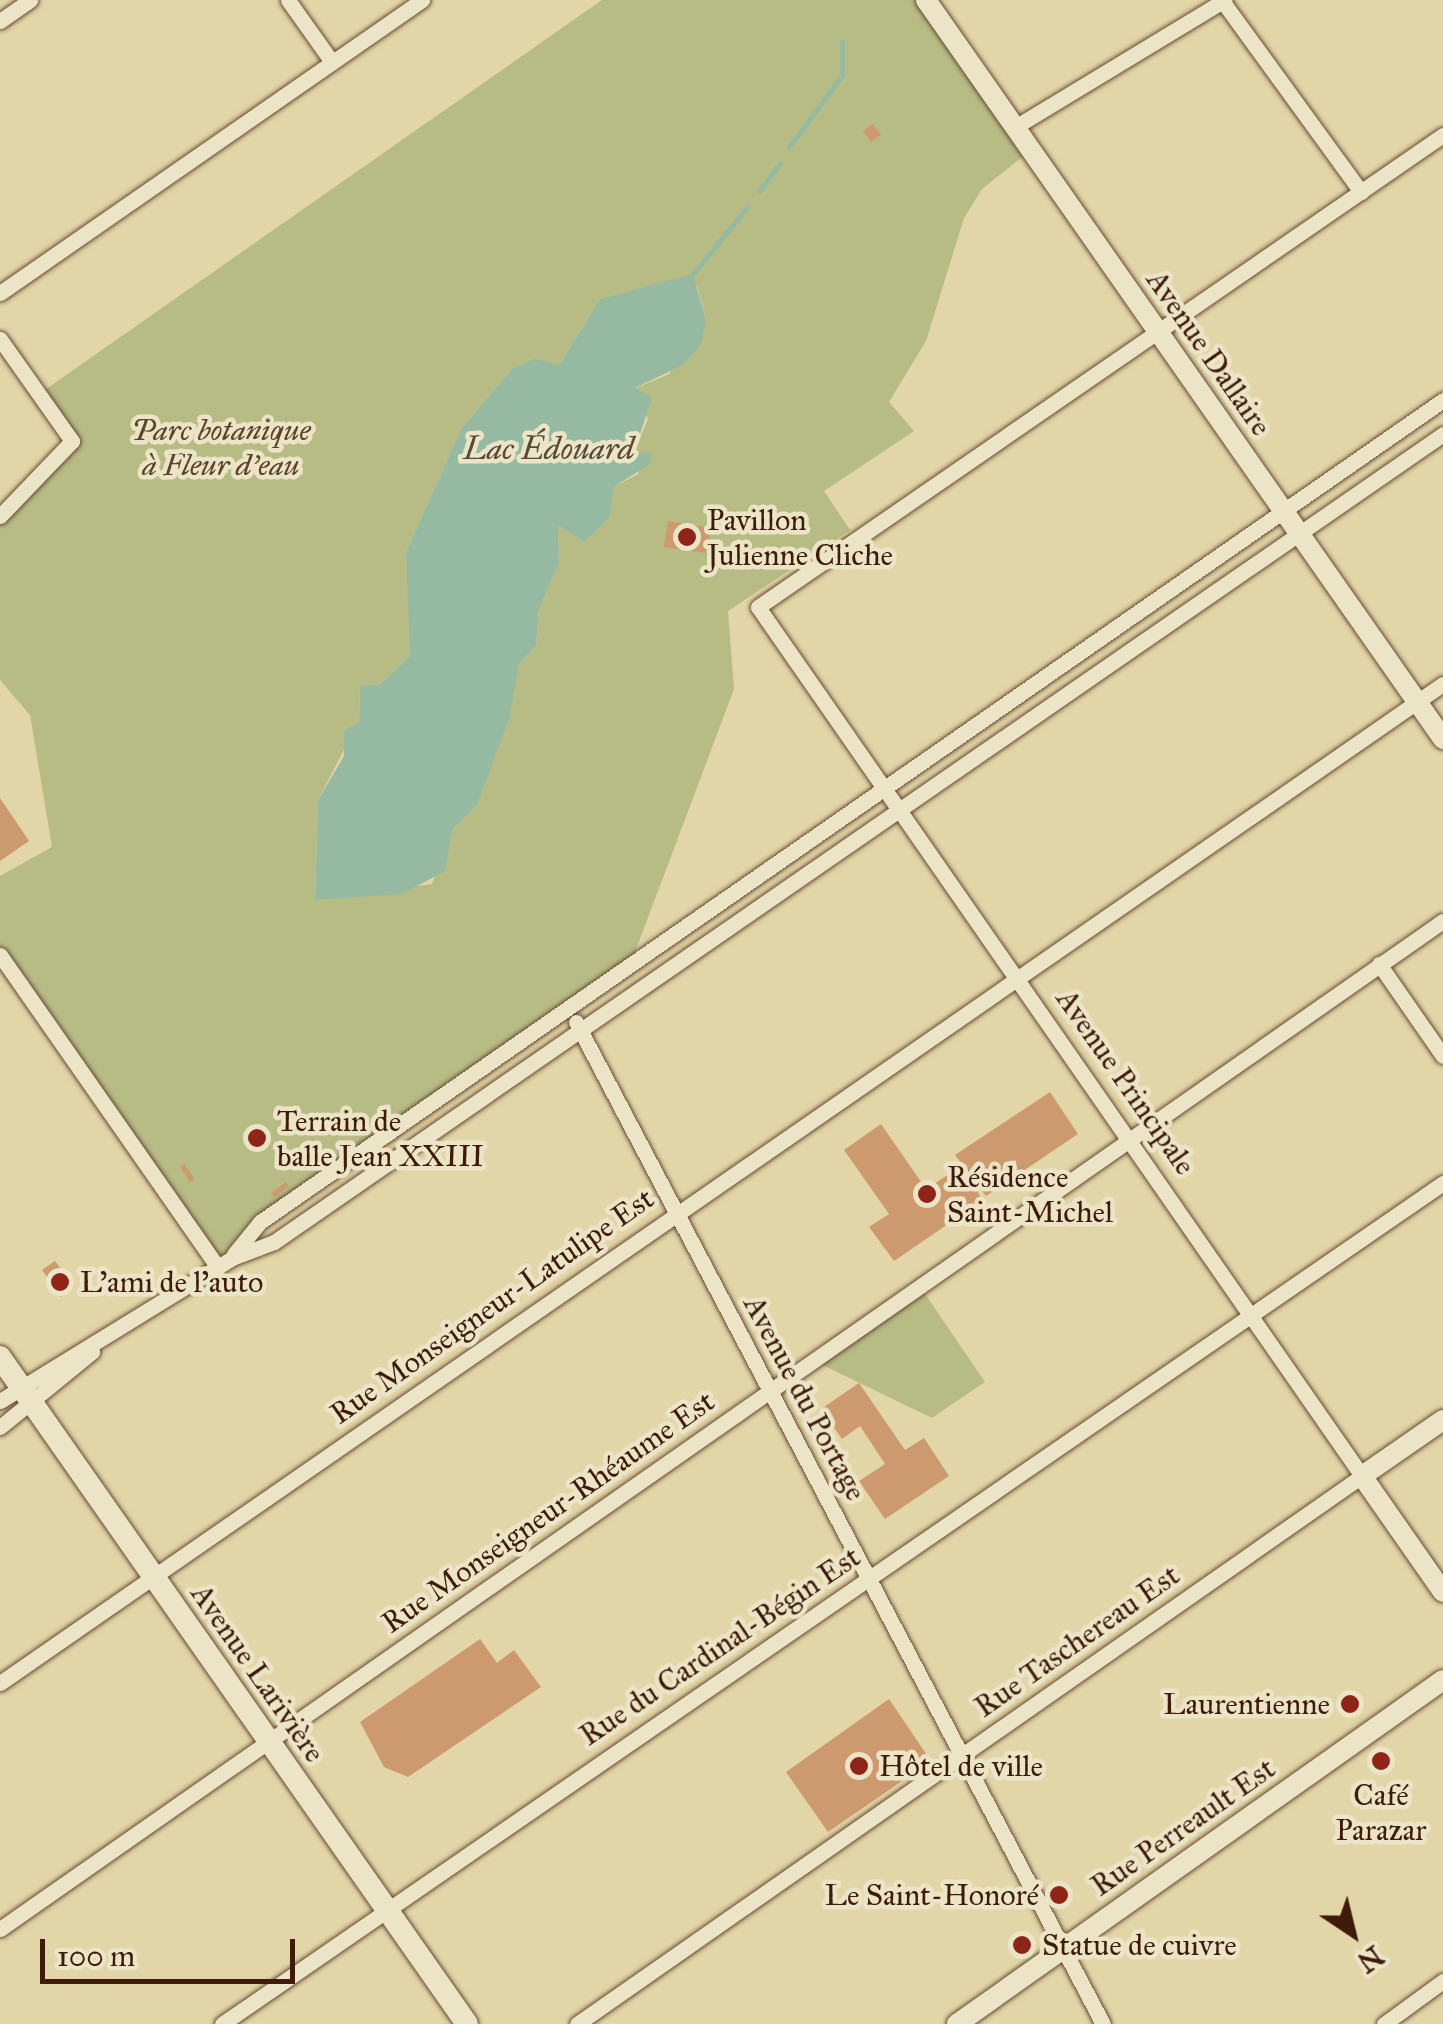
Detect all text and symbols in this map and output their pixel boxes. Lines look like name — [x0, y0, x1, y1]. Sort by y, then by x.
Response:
street label: Avenue Dallaire — [1139, 263, 1279, 443]
park label: Parc botanique à Fleur d'eau — [131, 412, 311, 482]
water label: Lac Édouard — [463, 430, 635, 468]
place label: Pavillon Julienne Cliche — [707, 502, 893, 572]
marker: Pavillon Julienne Cliche — [676, 526, 698, 548]
street label: Avenue Principale — [1049, 982, 1203, 1182]
place label: Terrain de balle Jean XXIII — [277, 1103, 484, 1174]
marker: Terrain de balle Jean XXIII — [246, 1127, 268, 1149]
place label: Résidence Saint-Michel — [947, 1159, 1113, 1230]
street label: Rue Monseigneur-Latulipe Est — [323, 1180, 661, 1432]
marker: Résidence Saint-Michel — [916, 1183, 938, 1205]
place label: L'ami de l'auto — [80, 1264, 263, 1300]
marker: L'ami de l'auto — [49, 1271, 71, 1293]
street label: Avenue du Portage — [736, 1289, 874, 1507]
street label: Rue Monseigneur-Rhéaume Est — [375, 1383, 721, 1641]
street label: Rue du Cardinal-Bégin Est — [573, 1539, 867, 1753]
street label: Rue Taschereau Est — [968, 1557, 1186, 1725]
street label: Avenue Larivière — [183, 1577, 333, 1769]
place label: Laurentienne — [1163, 1686, 1330, 1722]
marker: Laurentienne — [1339, 1693, 1361, 1715]
place label: Hôtel de ville — [879, 1748, 1043, 1784]
street label: Rue Perreault Est — [1084, 1750, 1282, 1904]
marker: Café Parazar — [1370, 1750, 1392, 1772]
marker: Hôtel de ville — [848, 1755, 870, 1777]
place label: Café Parazar — [1335, 1777, 1427, 1848]
place label: Le Saint-Honoré — [825, 1877, 1039, 1913]
marker: Le Saint-Honoré — [1048, 1884, 1070, 1906]
north arrow — [1303, 1884, 1403, 1984]
scale bar — [45, 1919, 300, 1981]
place label: Statue de cuivre — [1042, 1927, 1237, 1963]
marker: Statue de cuivre — [1011, 1934, 1033, 1956]
text: 100 m — [57, 1938, 135, 1974]
text: N — [1351, 1938, 1390, 1980]

